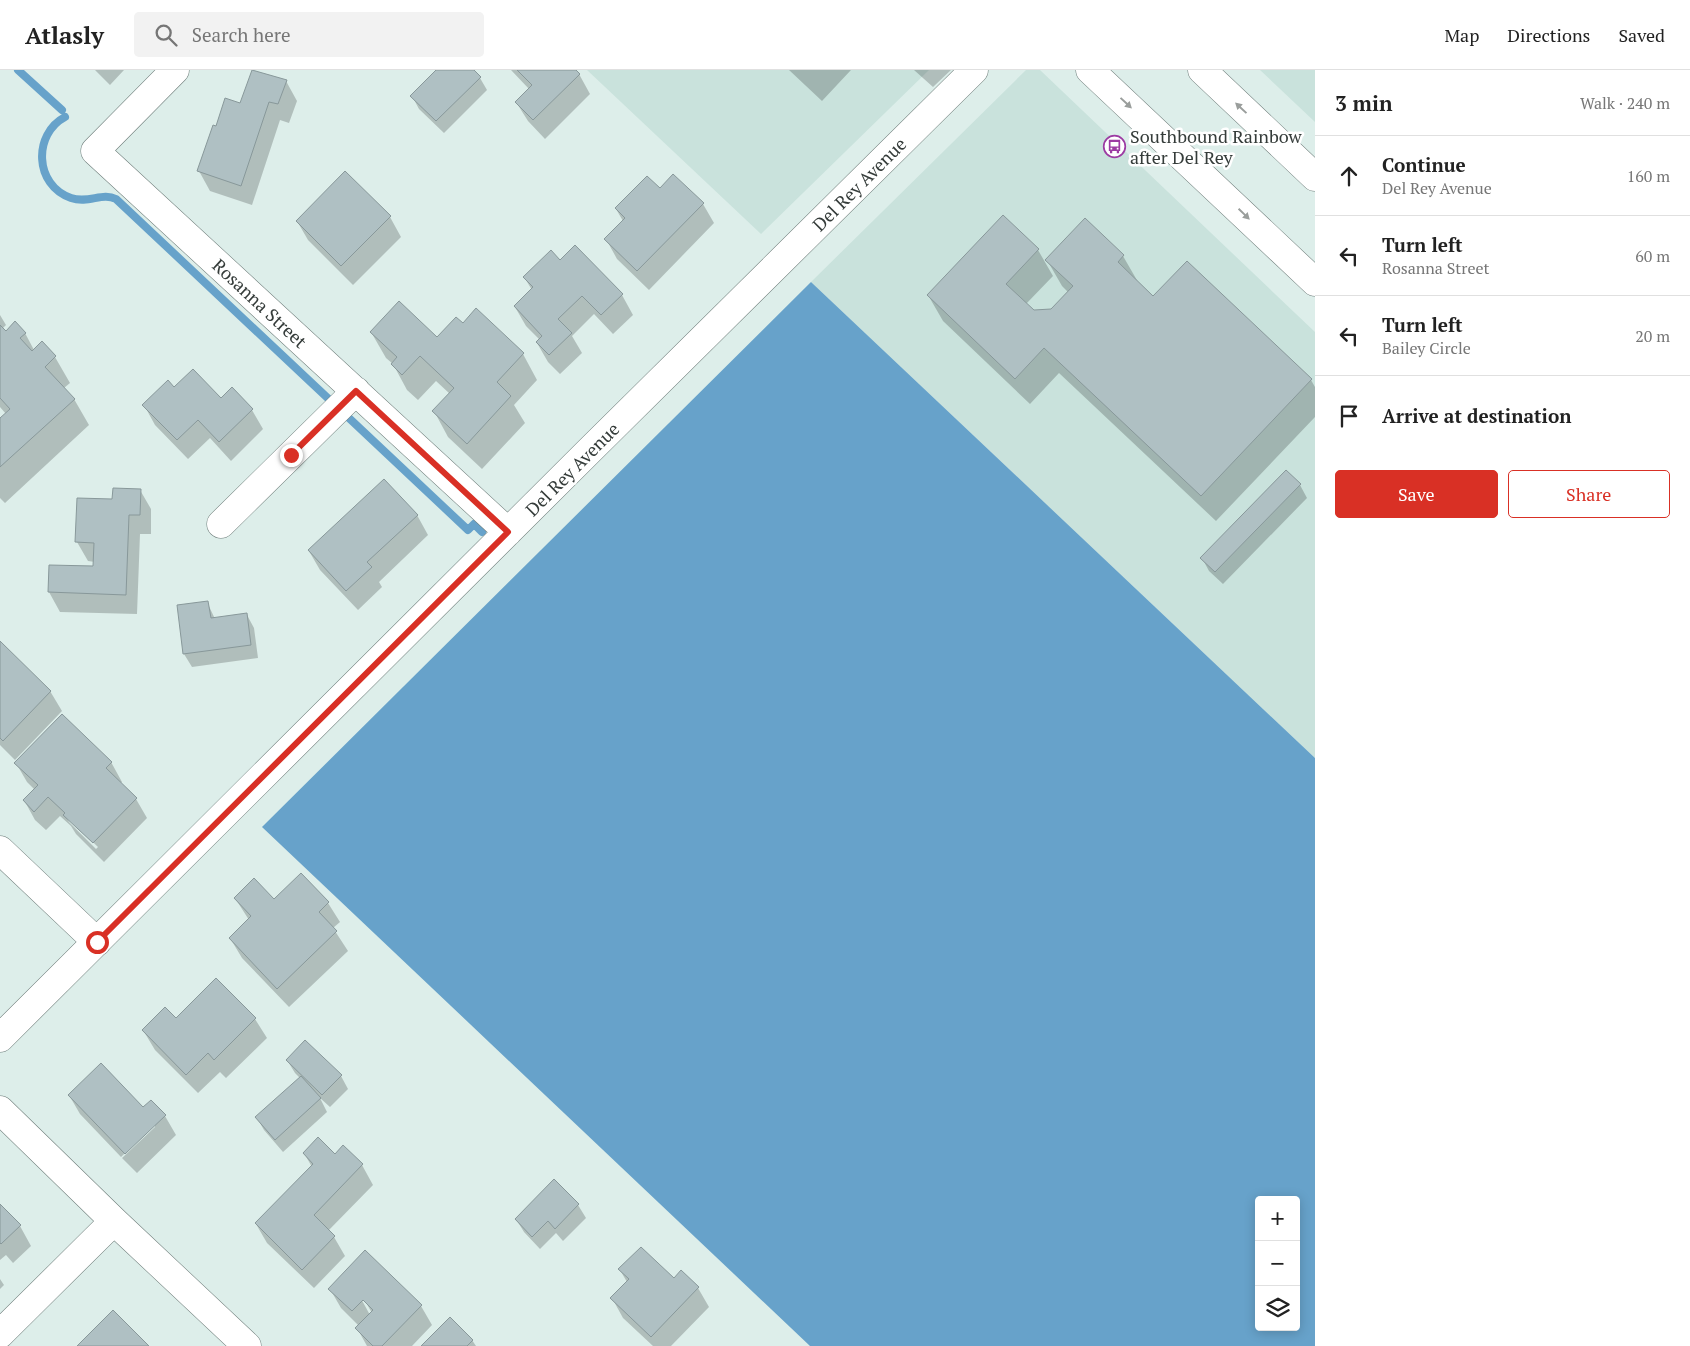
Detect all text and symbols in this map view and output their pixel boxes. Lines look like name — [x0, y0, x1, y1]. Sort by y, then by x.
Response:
search box — [134, 12, 484, 57]
text: Atlasly — [25, 19, 104, 51]
icon: search — [152, 21, 180, 49]
text: Search here — [192, 22, 291, 47]
text: Map — [1444, 23, 1479, 47]
text: Directions — [1507, 23, 1590, 47]
text: Saved — [1618, 23, 1665, 47]
text: 3 min — [1335, 89, 1392, 117]
text: Walk · 240 m — [1580, 92, 1670, 114]
one-way arrow — [1119, 97, 1131, 109]
one-way arrow — [1236, 102, 1248, 114]
place label: Southbound Rainbow after Del Rey — [1130, 124, 1303, 169]
street label: Del Rey Avenue — [807, 132, 911, 236]
bus stop icon: Southbound Rainbow after Del Rey — [1102, 134, 1126, 158]
text: Continue — [1382, 152, 1466, 177]
icon: ahead — [1335, 162, 1363, 190]
text: 160 m — [1627, 165, 1670, 187]
text: Del Rey Avenue — [1382, 177, 1492, 199]
one-way arrow — [1238, 208, 1250, 220]
text: Turn left — [1382, 232, 1463, 257]
icon: left — [1335, 242, 1363, 270]
text: 60 m — [1635, 245, 1670, 267]
street label: Rosanna Street — [208, 253, 313, 353]
text: Rosanna Street — [1382, 257, 1489, 279]
text: Turn left — [1382, 312, 1463, 337]
icon: left — [1335, 322, 1363, 350]
text: 20 m — [1635, 325, 1670, 347]
text: Bailey Circle — [1382, 337, 1471, 359]
icon: arrive — [1335, 402, 1363, 430]
text: Arrive at destination — [1382, 403, 1571, 428]
street label: Del Rey Avenue — [520, 417, 624, 521]
route end — [280, 444, 303, 467]
button: Save — [1335, 470, 1498, 518]
button: Share — [1508, 470, 1670, 518]
route start — [86, 931, 109, 954]
map controls — [1255, 1196, 1300, 1331]
button: + — [1255, 1196, 1300, 1241]
button: − — [1255, 1241, 1300, 1286]
button: layers — [1255, 1286, 1300, 1331]

